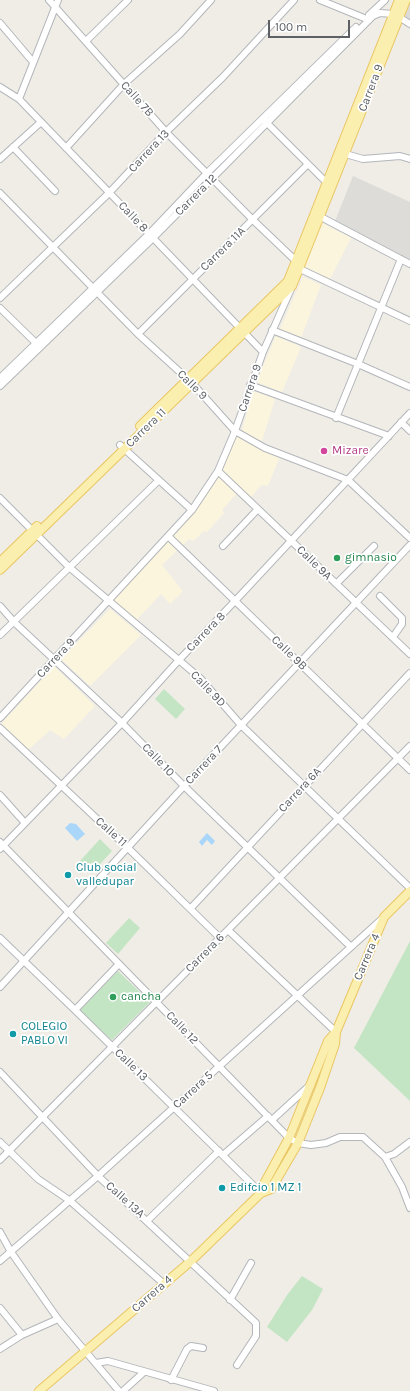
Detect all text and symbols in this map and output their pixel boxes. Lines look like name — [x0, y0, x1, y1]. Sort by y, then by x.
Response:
scale bar — [270, 12, 352, 38]
text: 100 m — [275, 20, 307, 34]
street label: Carrera 9 — [355, 62, 387, 114]
street label: Calle 7B — [117, 78, 157, 120]
street label: Carrera 13 — [125, 126, 173, 176]
street label: Carrera 12 — [172, 171, 220, 219]
street label: Calle 8 — [115, 199, 151, 235]
street label: Carrera 11A — [197, 224, 249, 274]
street label: Carrera 9 — [235, 362, 265, 414]
street label: Calle 9 — [174, 367, 210, 403]
street label: Carrera 11 — [123, 405, 169, 451]
place label: Mizare — [332, 444, 369, 458]
marker: Mizare — [319, 446, 329, 456]
street label: Calle 9A — [293, 543, 335, 583]
place label: gimnasio — [345, 551, 397, 565]
marker: gimnasio — [332, 553, 342, 563]
street label: Carrera 8 — [183, 609, 229, 655]
street label: Calle 9B — [268, 632, 310, 674]
street label: Carrera 9 — [34, 635, 78, 681]
street label: Calle 9D — [187, 668, 229, 710]
street label: Calle 10 — [139, 740, 177, 780]
street label: Carrera 7 — [182, 742, 226, 788]
street label: Carrera 6A — [276, 764, 324, 816]
street label: Calle 11 — [92, 814, 130, 850]
place label: Club social valledupar — [76, 861, 137, 889]
marker: Club social valledupar — [63, 870, 73, 880]
street label: Carrera 6 — [182, 930, 228, 976]
street label: Carrera 4 — [351, 931, 383, 983]
place label: cancha — [121, 990, 161, 1004]
marker: cancha — [108, 992, 118, 1002]
street label: Calle 12 — [163, 1008, 201, 1048]
place label: COLEGIO PABLO VI — [21, 1020, 68, 1048]
marker: COLEGIO PABLO VI — [8, 1029, 18, 1039]
street label: Calle 13 — [111, 1046, 151, 1084]
street label: Carrera 5 — [170, 1068, 216, 1112]
street label: Calle 13A — [102, 1179, 148, 1221]
place label: Edifcio 1 MZ 1 — [230, 1181, 301, 1195]
marker: Edifcio 1 MZ 1 — [217, 1183, 227, 1193]
street label: Carrera 4 — [129, 1272, 175, 1316]

